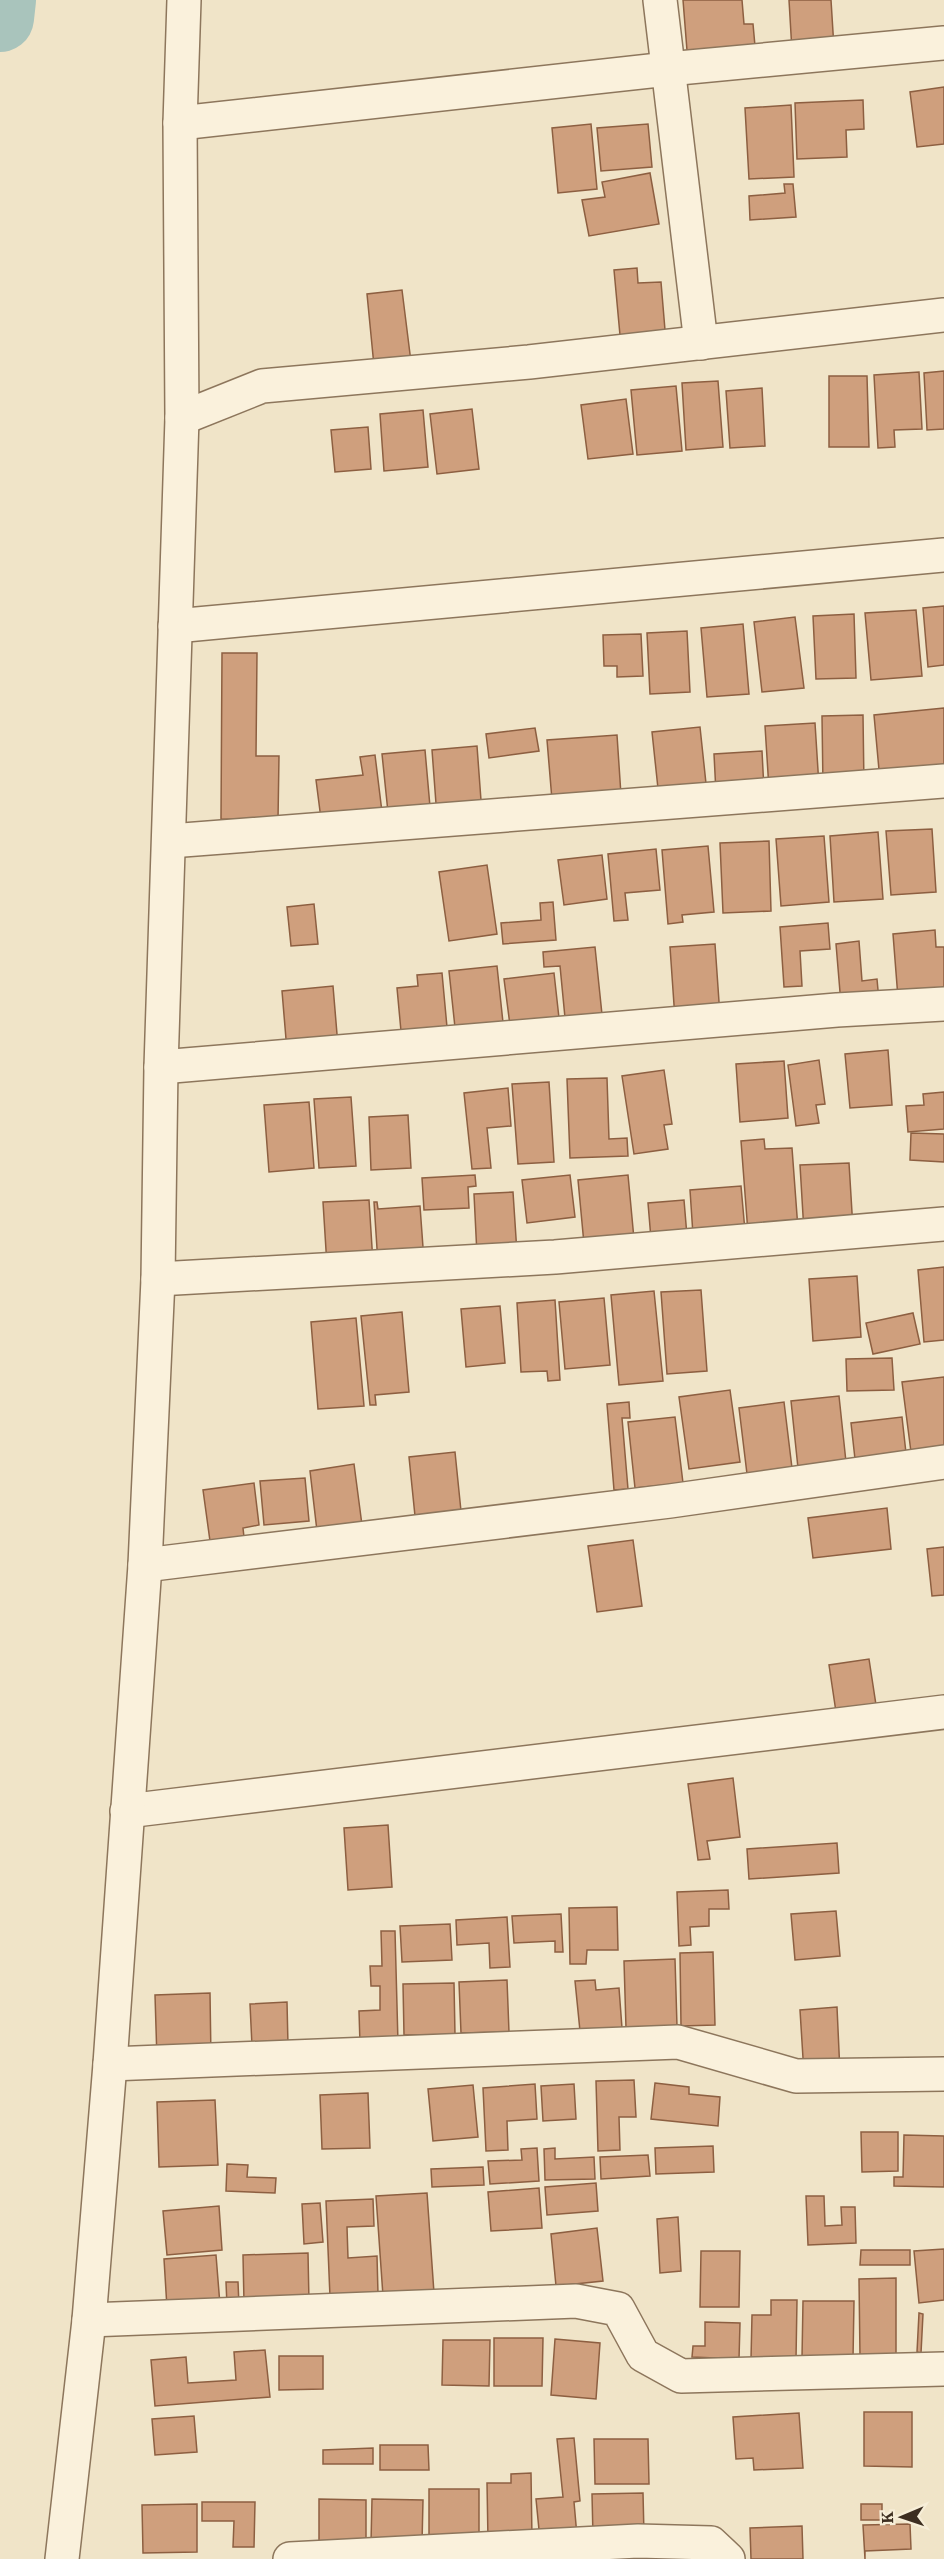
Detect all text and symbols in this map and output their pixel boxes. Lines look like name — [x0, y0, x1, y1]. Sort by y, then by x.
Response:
north arrow — [872, 2487, 932, 2547]
text: K — [877, 2510, 897, 2524]

